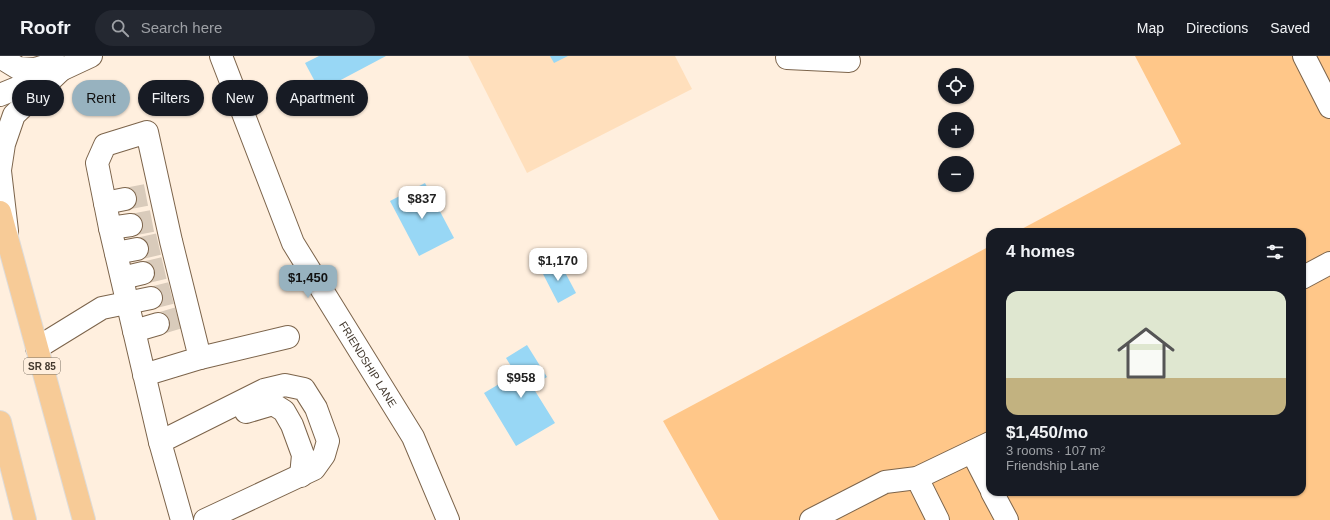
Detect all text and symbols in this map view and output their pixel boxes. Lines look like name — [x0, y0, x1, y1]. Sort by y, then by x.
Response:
search box — [95, 10, 375, 46]
text: Roofr — [20, 17, 71, 38]
icon: search — [109, 17, 131, 39]
text: Search here — [141, 19, 222, 36]
text: Map — [1137, 20, 1164, 36]
text: Directions — [1186, 20, 1248, 36]
text: Saved — [1270, 20, 1310, 36]
map controls — [938, 68, 974, 192]
button: locate — [938, 68, 974, 104]
chip: Buy — [12, 80, 64, 116]
chip: Rent — [72, 80, 130, 116]
chip: Filters — [138, 80, 204, 116]
chip: New — [212, 80, 268, 116]
chip: Apartment — [276, 80, 368, 116]
button: + — [938, 112, 974, 148]
button: − — [938, 156, 974, 192]
pin: $837 — [398, 186, 446, 220]
text: $837 — [408, 191, 436, 206]
icon: filters — [1264, 241, 1286, 263]
text: 4 homes — [1006, 242, 1075, 261]
pin: $1,170 — [525, 248, 591, 282]
text: $1,170 — [538, 253, 578, 268]
pin: $1,450 — [275, 265, 341, 299]
text: $1,450 — [288, 270, 328, 285]
icon: home — [1110, 317, 1182, 389]
street label: FRIENDSHIP LANE — [337, 319, 399, 409]
road number: SR 85 — [24, 358, 60, 374]
pin: $958 — [497, 365, 545, 399]
text: $958 — [507, 370, 535, 385]
text: $1,450/mo — [1006, 423, 1088, 442]
text: 3 rooms · 107 m² — [1006, 443, 1105, 458]
text: Friendship Lane — [1006, 458, 1099, 473]

